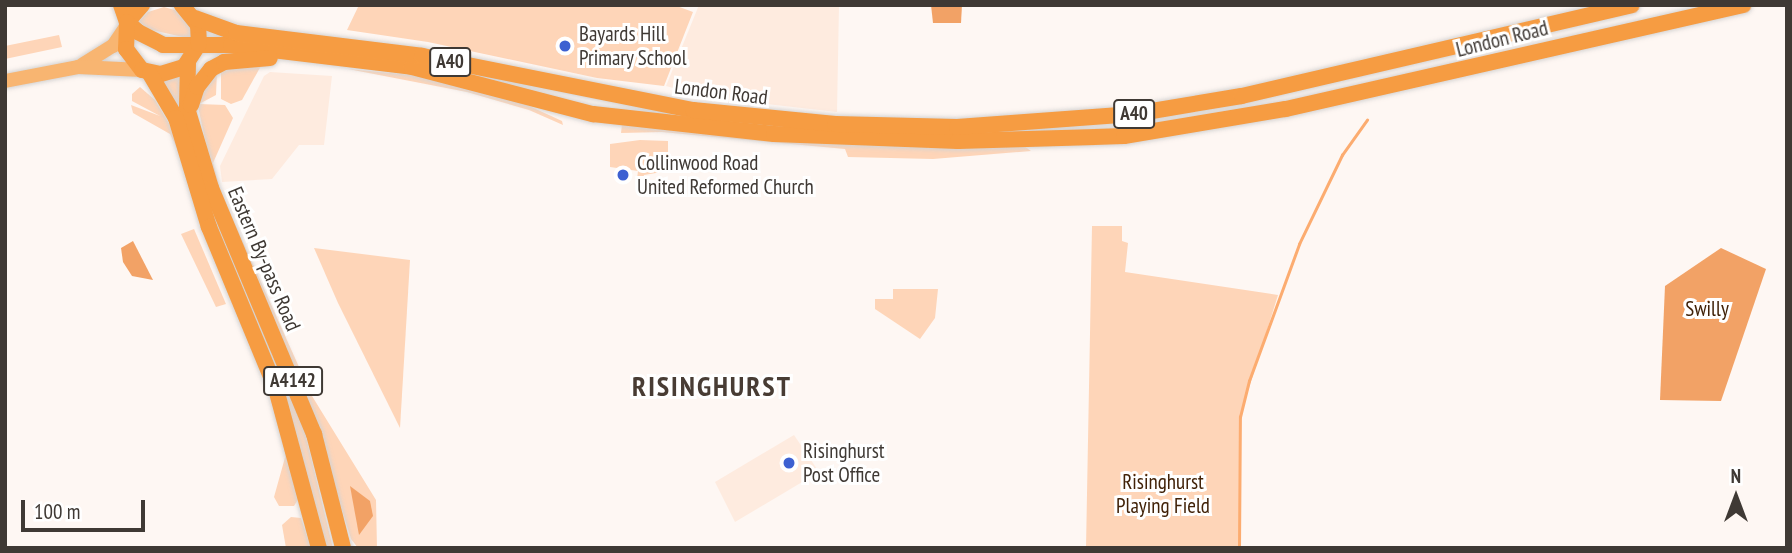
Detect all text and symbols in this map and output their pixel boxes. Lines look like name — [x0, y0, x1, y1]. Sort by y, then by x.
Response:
street label: London Road — [1453, 15, 1551, 63]
place label: Bayards Hill Primary School — [579, 21, 687, 71]
marker: Bayards Hill Primary School — [557, 38, 573, 54]
road number: A40 — [429, 46, 471, 78]
street label: London Road — [673, 74, 769, 110]
road number: A40 — [1113, 98, 1155, 130]
place label: Collinwood Road United Reformed Church — [637, 150, 814, 200]
marker: Collinwood Road United Reformed Church — [615, 167, 631, 183]
street label: Eastern By-pass Road — [222, 183, 306, 335]
park label: Swilly — [1685, 296, 1729, 322]
road number: A4142 — [262, 366, 324, 396]
district label: RISINGHURST — [633, 369, 791, 403]
place label: Risinghurst Post Office — [803, 438, 885, 488]
marker: Risinghurst Post Office — [781, 455, 797, 471]
north arrow — [1701, 462, 1771, 532]
text: N — [1731, 464, 1741, 488]
park label: Risinghurst Playing Field — [1116, 469, 1210, 519]
scale bar — [24, 486, 149, 530]
text: 100 m — [34, 498, 80, 525]

